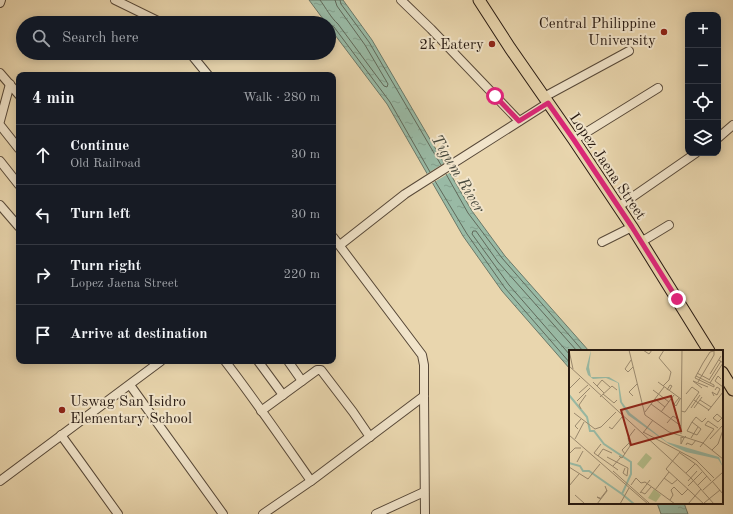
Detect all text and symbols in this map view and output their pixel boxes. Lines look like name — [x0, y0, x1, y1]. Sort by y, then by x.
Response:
map controls — [685, 12, 721, 156]
button: + — [685, 12, 721, 48]
search box — [16, 16, 336, 60]
place label: Central Philippine University — [539, 17, 656, 49]
icon: search — [30, 27, 52, 49]
marker: Central Philippine University — [659, 27, 669, 37]
text: Search here — [62, 31, 139, 46]
place label: 2k Eatery — [419, 38, 484, 53]
marker: 2k Eatery — [487, 39, 497, 49]
button: − — [685, 48, 721, 84]
button: locate — [685, 84, 721, 120]
route start — [486, 87, 504, 105]
text: 4 min — [32, 90, 75, 107]
text: Walk · 280 m — [243, 91, 320, 104]
street label: Lopez Jaena Street — [566, 111, 648, 223]
button: layers — [685, 120, 721, 156]
water label: Tigum River — [428, 132, 487, 217]
text: Continue — [70, 139, 129, 154]
icon: ahead — [32, 144, 54, 166]
text: 30 m — [291, 148, 320, 161]
text: Old Railroad — [70, 157, 141, 170]
icon: left — [32, 204, 54, 226]
text: Turn left — [70, 207, 130, 222]
text: 30 m — [291, 208, 320, 221]
text: Turn right — [70, 259, 141, 274]
icon: right — [32, 264, 54, 286]
text: 220 m — [283, 268, 320, 281]
text: Lopez Jaena Street — [70, 277, 178, 290]
route end — [668, 290, 686, 308]
icon: arrive — [32, 324, 54, 346]
text: Arrive at destination — [70, 327, 208, 342]
inset map — [569, 350, 723, 504]
place label: Uswag San Isidro Elementary School — [70, 395, 192, 427]
marker: Uswag San Isidro Elementary School — [57, 405, 67, 415]

